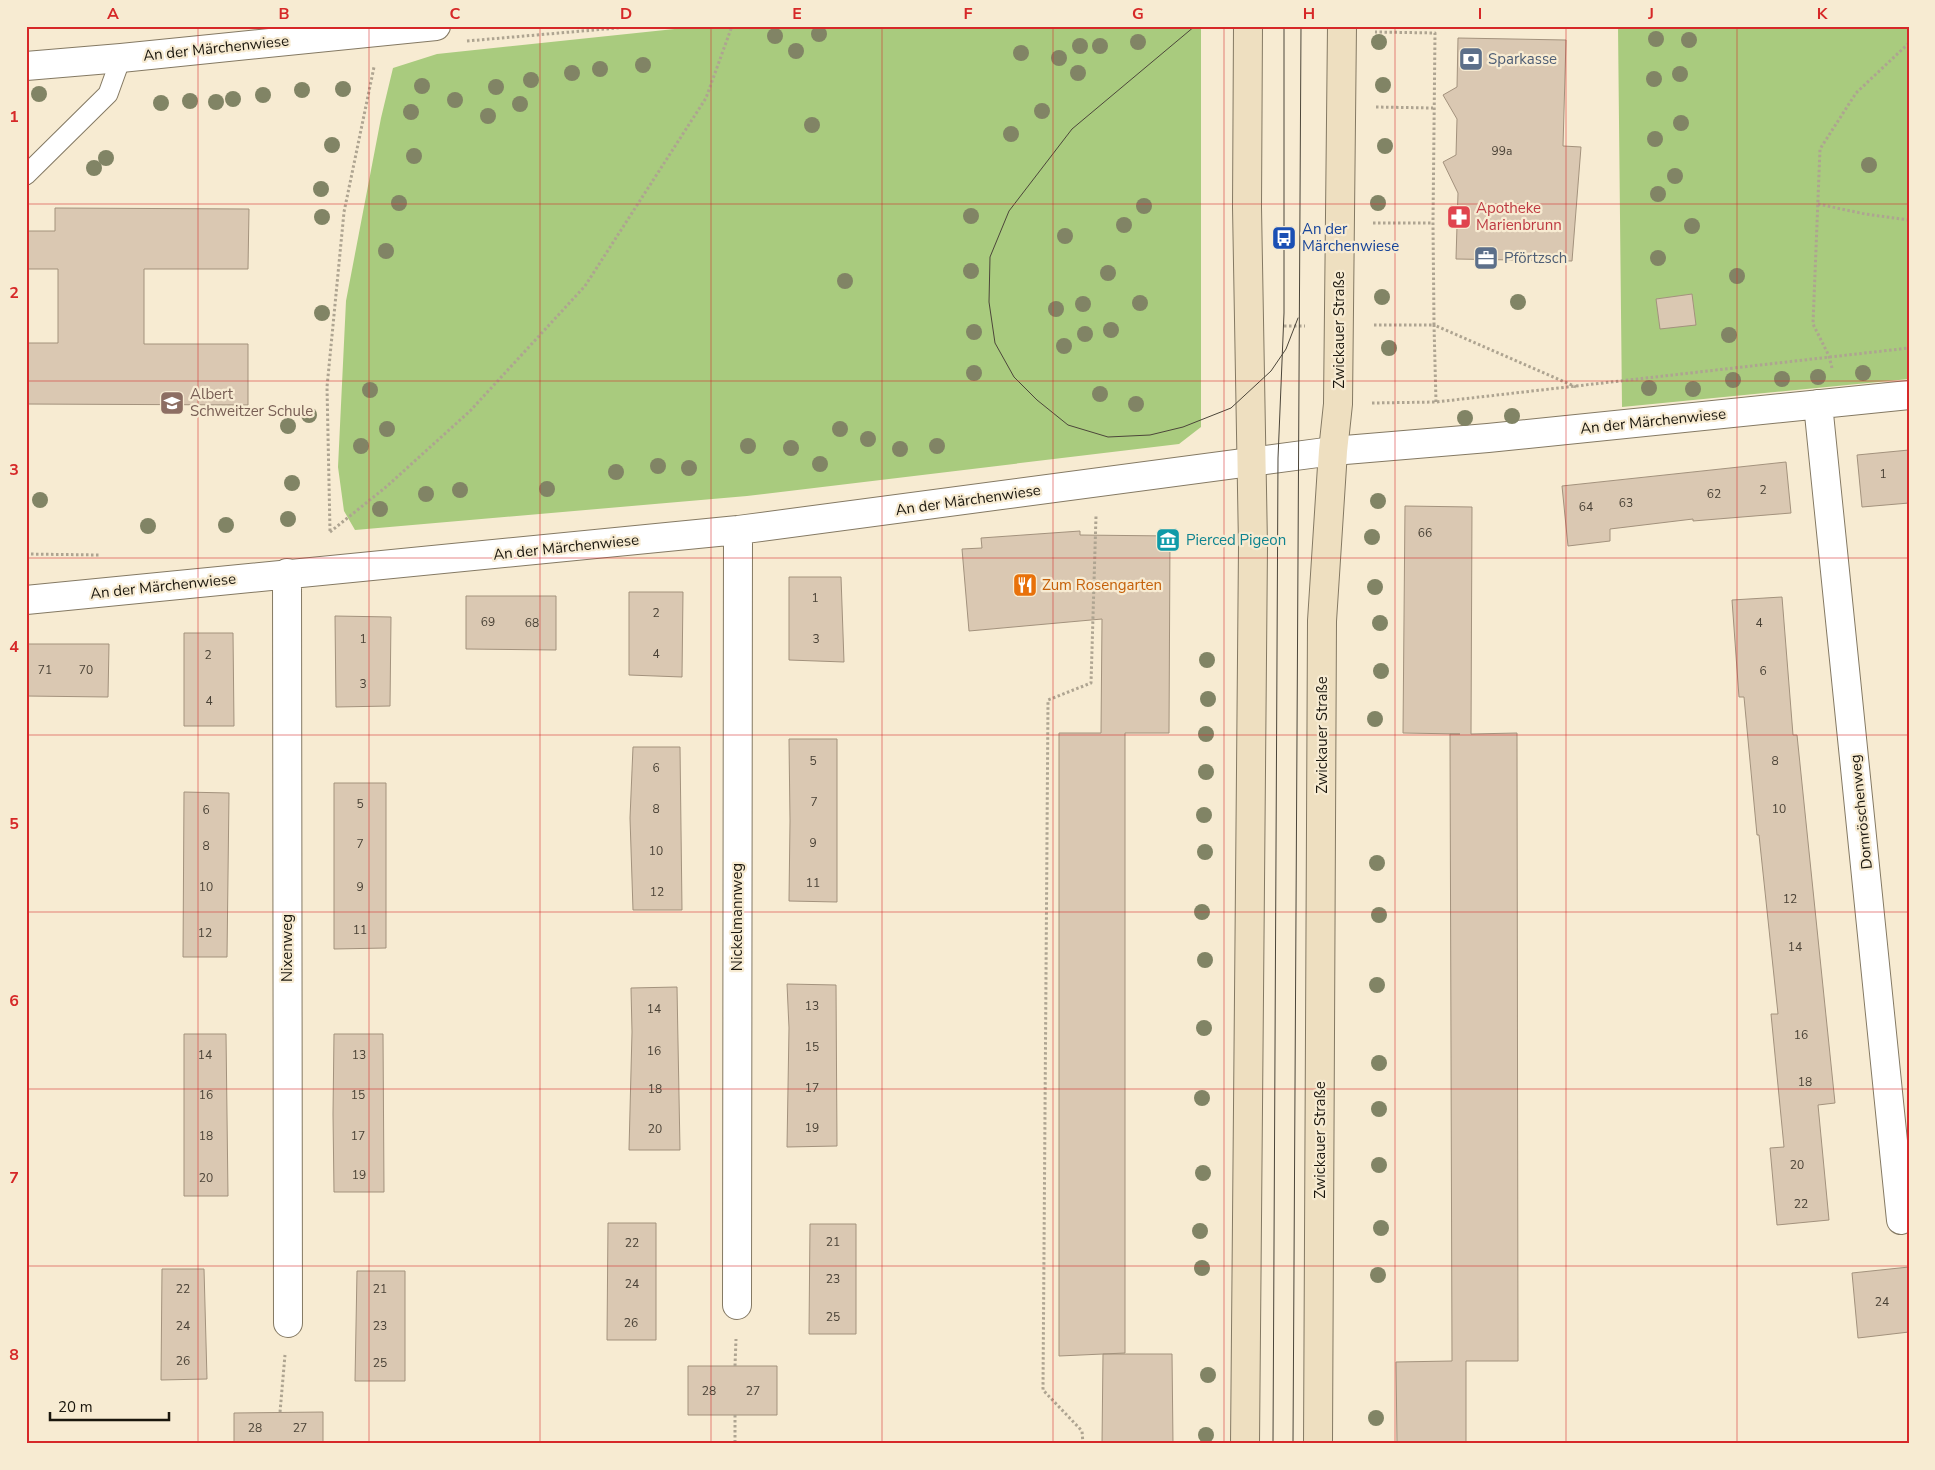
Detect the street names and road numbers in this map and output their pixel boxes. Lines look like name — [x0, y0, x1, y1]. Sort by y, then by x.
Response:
street label: An der Märchenwiese — [142, 30, 290, 66]
street label: Zwickauer Straße — [1329, 271, 1349, 389]
street label: An der Märchenwiese — [1579, 403, 1727, 439]
street label: An der Märchenwiese — [894, 480, 1042, 520]
street label: An der Märchenwiese — [492, 529, 640, 565]
street label: An der Märchenwiese — [89, 568, 237, 604]
street label: Zwickauer Straße — [1312, 676, 1332, 794]
street label: Dornröschenweg — [1845, 754, 1877, 870]
street label: Nickelmannweg — [727, 863, 747, 971]
street label: Nixenweg — [277, 914, 297, 982]
street label: Zwickauer Straße — [1310, 1081, 1330, 1199]

